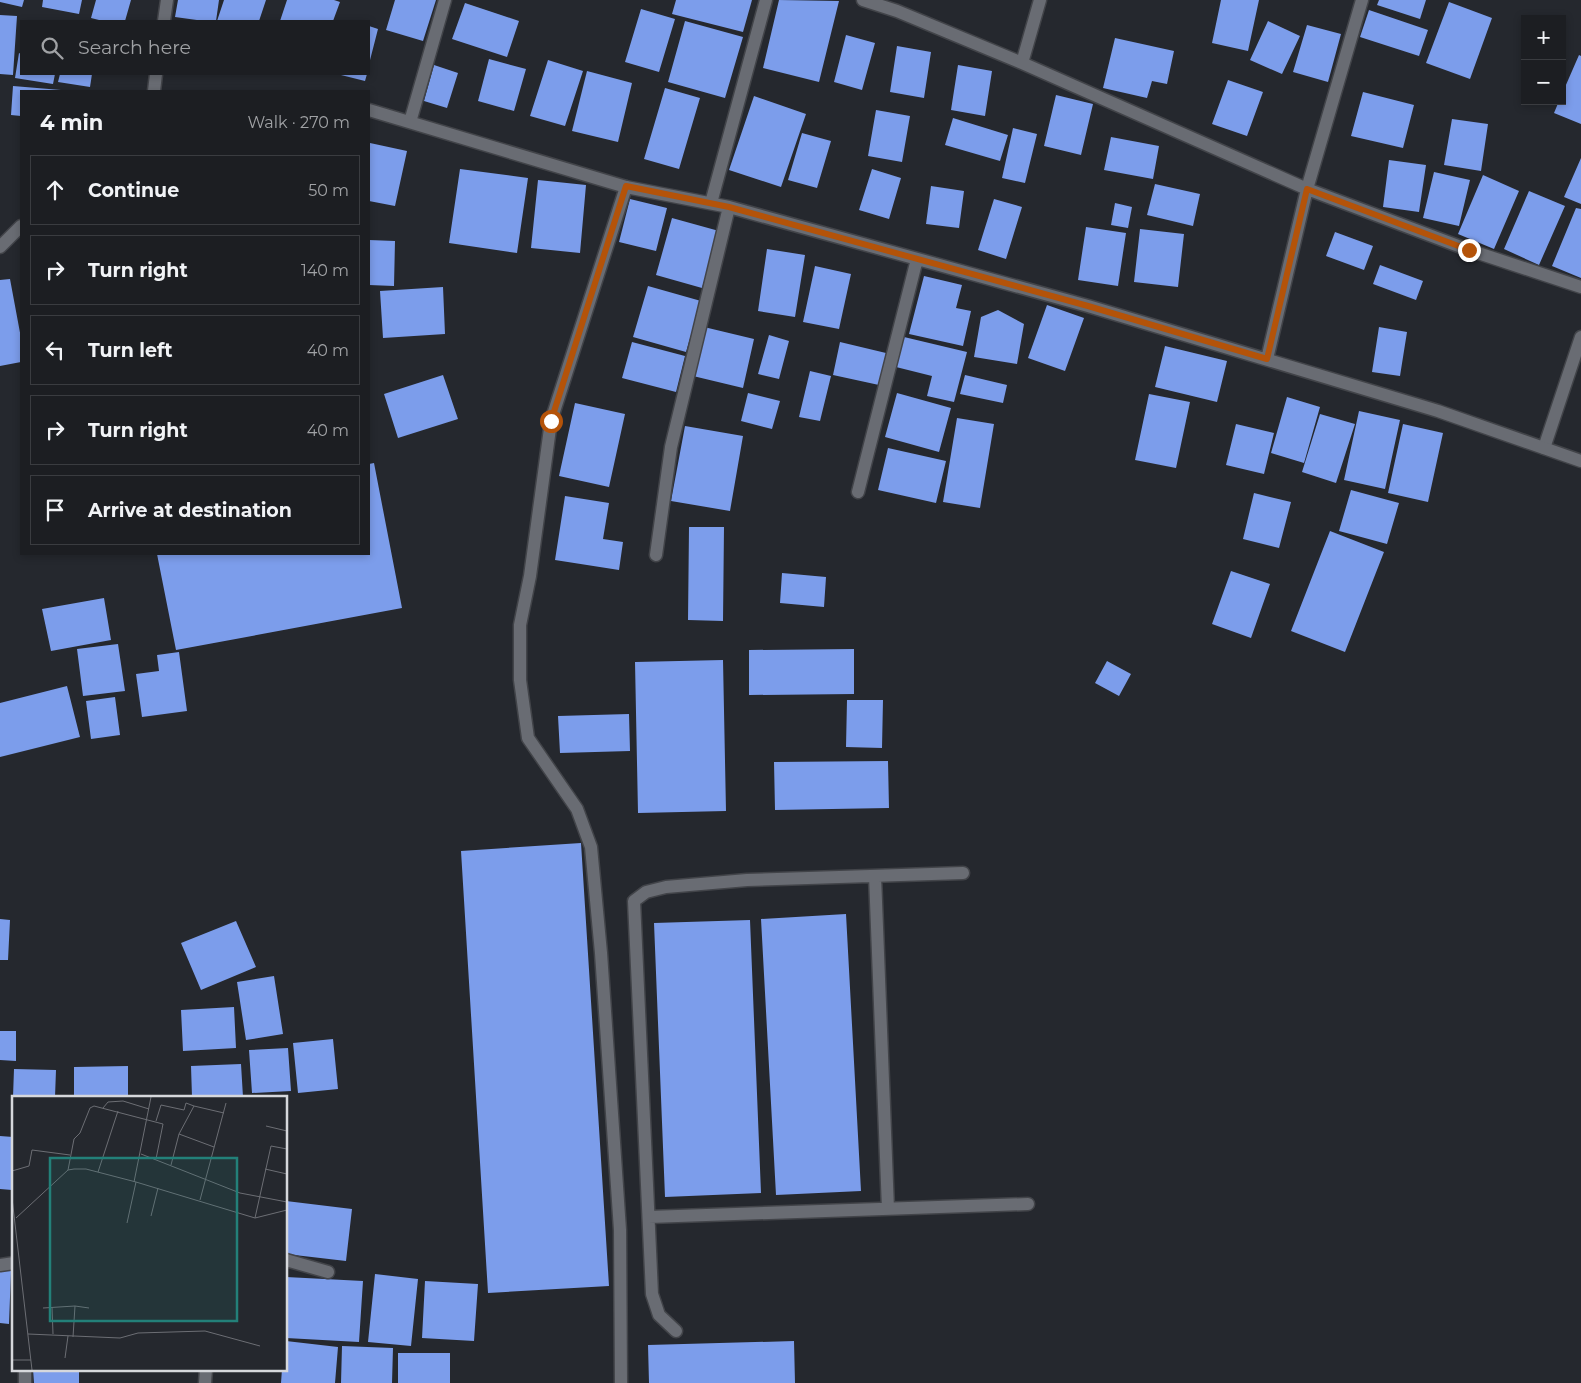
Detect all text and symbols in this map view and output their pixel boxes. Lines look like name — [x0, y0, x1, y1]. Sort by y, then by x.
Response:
map controls — [1521, 15, 1566, 105]
button: + — [1521, 15, 1566, 60]
search box — [20, 20, 370, 75]
icon: search — [38, 34, 66, 62]
text: Search here — [78, 36, 191, 59]
button: − — [1521, 60, 1566, 105]
text: 4 min — [40, 110, 103, 135]
text: Walk · 270 m — [247, 113, 350, 132]
icon: ahead — [41, 176, 69, 204]
text: Continue — [88, 179, 179, 202]
text: 50 m — [308, 181, 349, 200]
route end — [1458, 239, 1481, 262]
icon: right — [41, 256, 69, 284]
text: Turn right — [88, 259, 188, 282]
text: 140 m — [301, 261, 349, 280]
icon: left — [41, 336, 69, 364]
text: Turn left — [88, 339, 173, 362]
text: 40 m — [307, 341, 349, 360]
route start — [540, 410, 563, 433]
icon: right — [41, 416, 69, 444]
text: Turn right — [88, 419, 188, 442]
text: 40 m — [307, 421, 349, 440]
icon: arrive — [41, 496, 69, 524]
text: Arrive at destination — [88, 499, 292, 522]
inset map — [12, 1096, 288, 1370]

